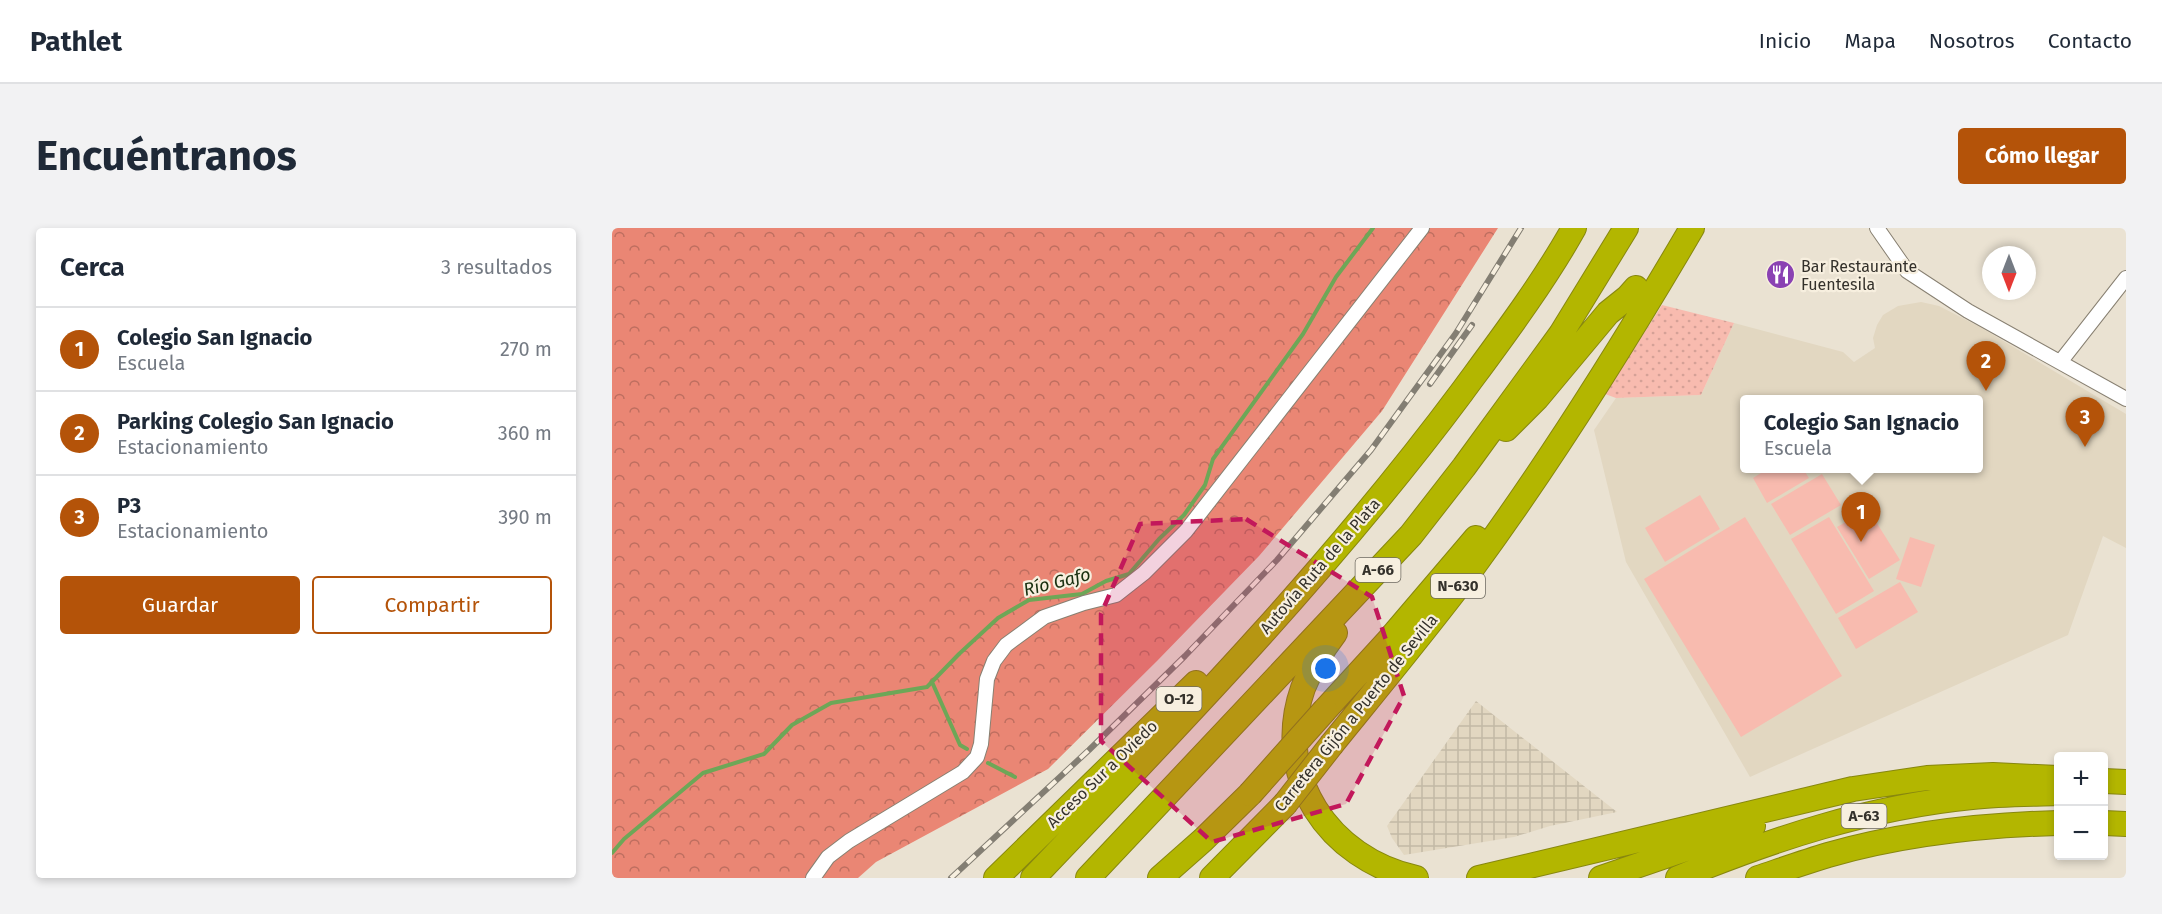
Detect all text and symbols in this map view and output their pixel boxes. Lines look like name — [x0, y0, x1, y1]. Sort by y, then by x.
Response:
text: Pathlet — [30, 25, 122, 58]
text: Inicio — [1759, 28, 1811, 54]
text: Mapa — [1844, 28, 1896, 54]
text: Nosotros — [1929, 28, 2015, 54]
text: Contacto — [2048, 28, 2132, 54]
button: Cómo llegar — [1958, 128, 2126, 184]
text: Encuéntranos — [36, 131, 297, 181]
north arrow — [1982, 246, 2036, 300]
text: Cerca — [60, 252, 125, 283]
text: 3 resultados — [441, 255, 552, 279]
place label: Bar Restaurante Fuentesila — [1801, 257, 1917, 294]
restaurant icon: Bar Restaurante Fuentesila — [1764, 259, 1796, 291]
text: Colegio San Ignacio — [117, 324, 312, 351]
text: 1 — [75, 337, 84, 361]
text: 270 m — [500, 337, 552, 361]
pin: 2 — [1966, 342, 2006, 391]
text: Escuela — [117, 351, 185, 375]
popup — [1740, 395, 1983, 473]
pin: 3 — [2066, 398, 2104, 447]
text: Parking Colegio San Ignacio — [117, 408, 394, 435]
text: Colegio San Ignacio — [1764, 409, 1959, 436]
text: 2 — [74, 421, 85, 445]
text: 360 m — [498, 421, 552, 445]
text: Estacionamiento — [117, 435, 268, 459]
text: Escuela — [1764, 436, 1832, 460]
text: P3 — [117, 492, 141, 519]
pin: 1 — [1842, 492, 1880, 542]
street label: Autovía Ruta de la Plata — [1256, 494, 1384, 638]
text: 3 — [74, 505, 85, 529]
text: 390 m — [498, 505, 552, 529]
text: Estacionamiento — [117, 519, 268, 543]
road number: A-66 — [1356, 558, 1401, 582]
water label: Río Gafo — [1021, 563, 1093, 601]
road number: N-630 — [1431, 574, 1485, 598]
button: Guardar — [60, 576, 300, 634]
button: Compartir — [312, 576, 552, 634]
street label: Carretera Gijón a Puerto de Sevilla — [1270, 611, 1442, 815]
your location — [1311, 654, 1340, 683]
road number: O-12 — [1156, 687, 1202, 711]
street label: Acceso Sur a Oviedo — [1043, 716, 1161, 832]
map controls — [2054, 752, 2108, 860]
button: + — [2054, 752, 2108, 806]
road number: A-63 — [1842, 804, 1886, 828]
button: − — [2054, 806, 2108, 860]

